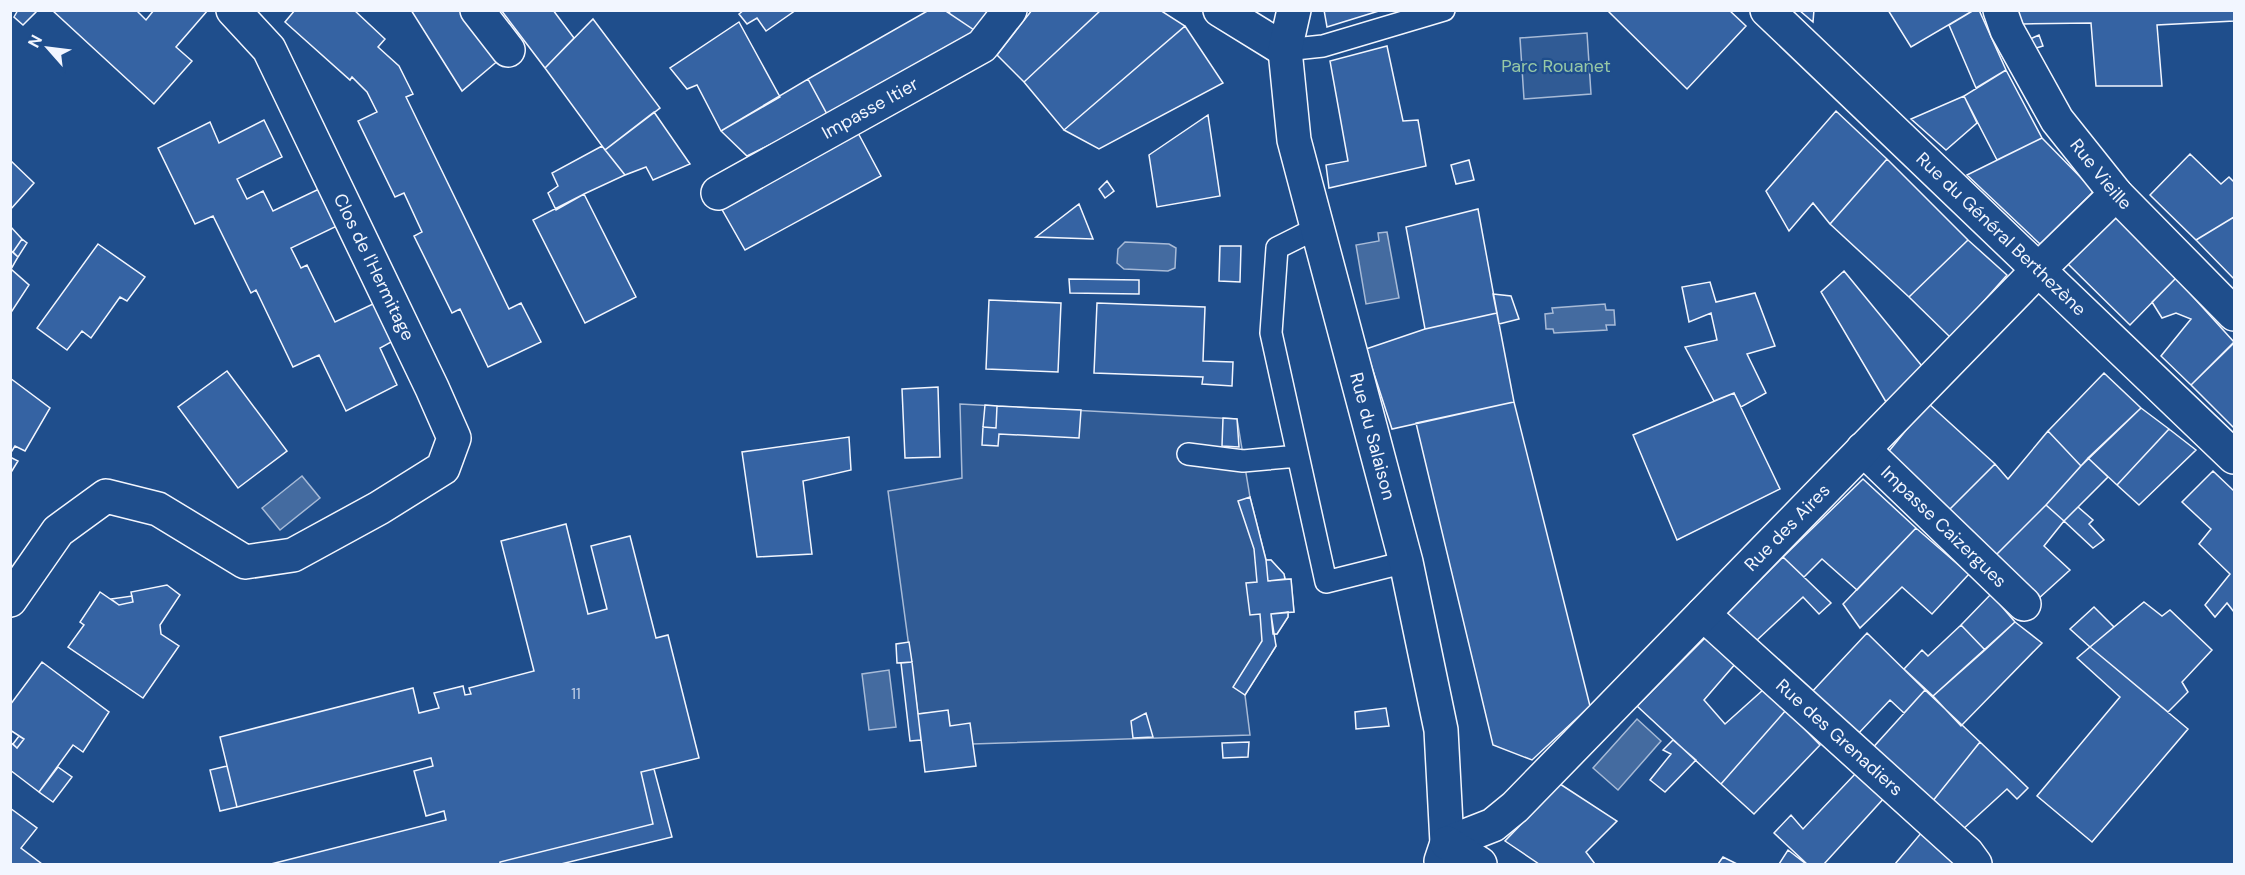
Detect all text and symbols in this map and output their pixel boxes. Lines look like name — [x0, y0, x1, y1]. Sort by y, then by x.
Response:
north arrow — [18, 18, 78, 78]
text: N — [23, 31, 47, 51]
park label: Parc Rouanet — [1501, 54, 1611, 78]
street label: Impasse Itier — [817, 72, 923, 145]
street label: Rue Vieille — [2065, 134, 2137, 215]
street label: Rue du Général Berthezène — [1911, 147, 2091, 321]
street label: Clos de l'Hermitage — [328, 189, 420, 345]
street label: Rue du Salaison — [1344, 370, 1401, 503]
street label: Impasse Caizergues — [1876, 460, 2012, 593]
street label: Rue des Aires — [1739, 479, 1835, 576]
street label: Rue des Grenadiers — [1771, 674, 1908, 801]
house number: 11 — [571, 684, 581, 704]

